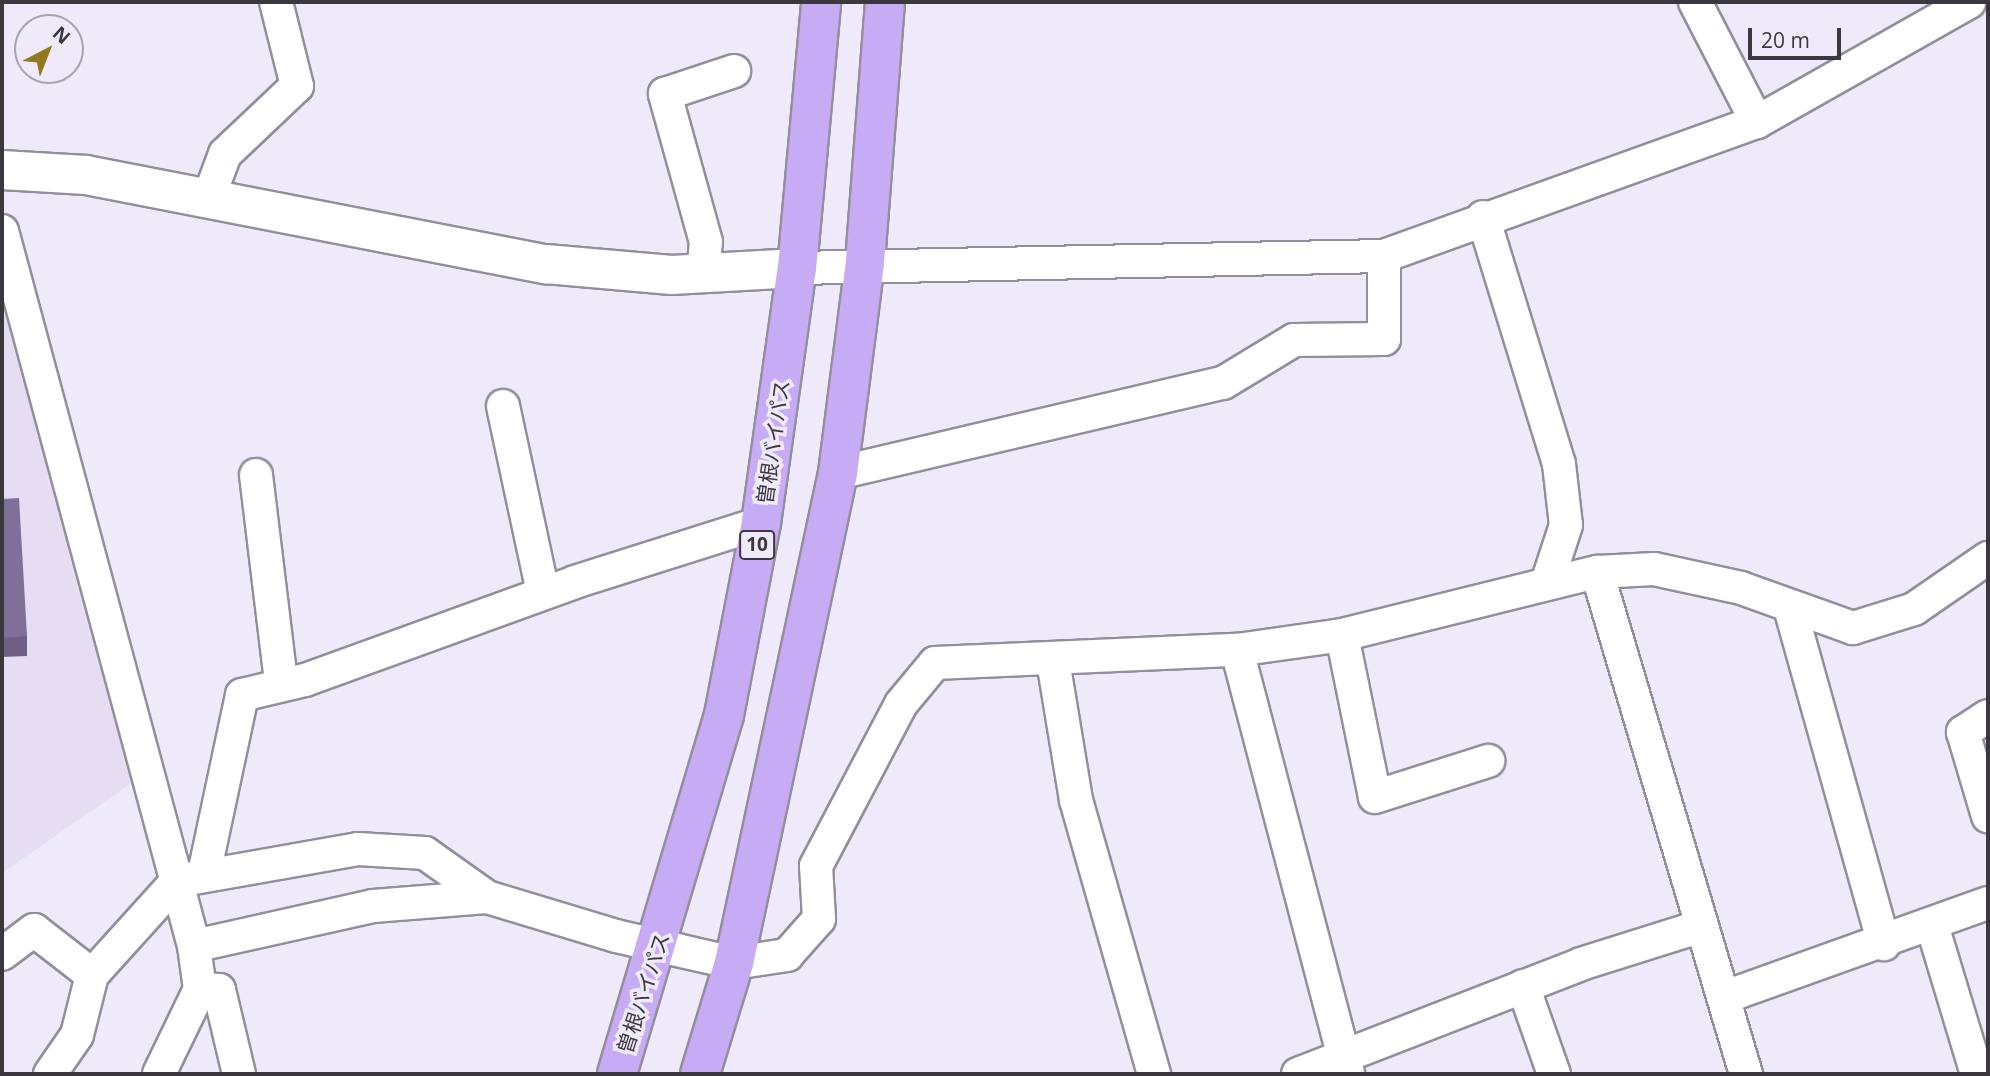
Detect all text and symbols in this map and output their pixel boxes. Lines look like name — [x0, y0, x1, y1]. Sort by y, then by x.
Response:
north arrow — [14, 14, 84, 84]
scale bar — [1752, 14, 1845, 58]
text: N — [47, 20, 76, 50]
text: 20 m — [1761, 26, 1810, 54]
street label: 曽根バイパス — [752, 378, 794, 506]
road number: 10 — [738, 530, 776, 560]
street label: 曽根バイパス — [612, 929, 674, 1057]

